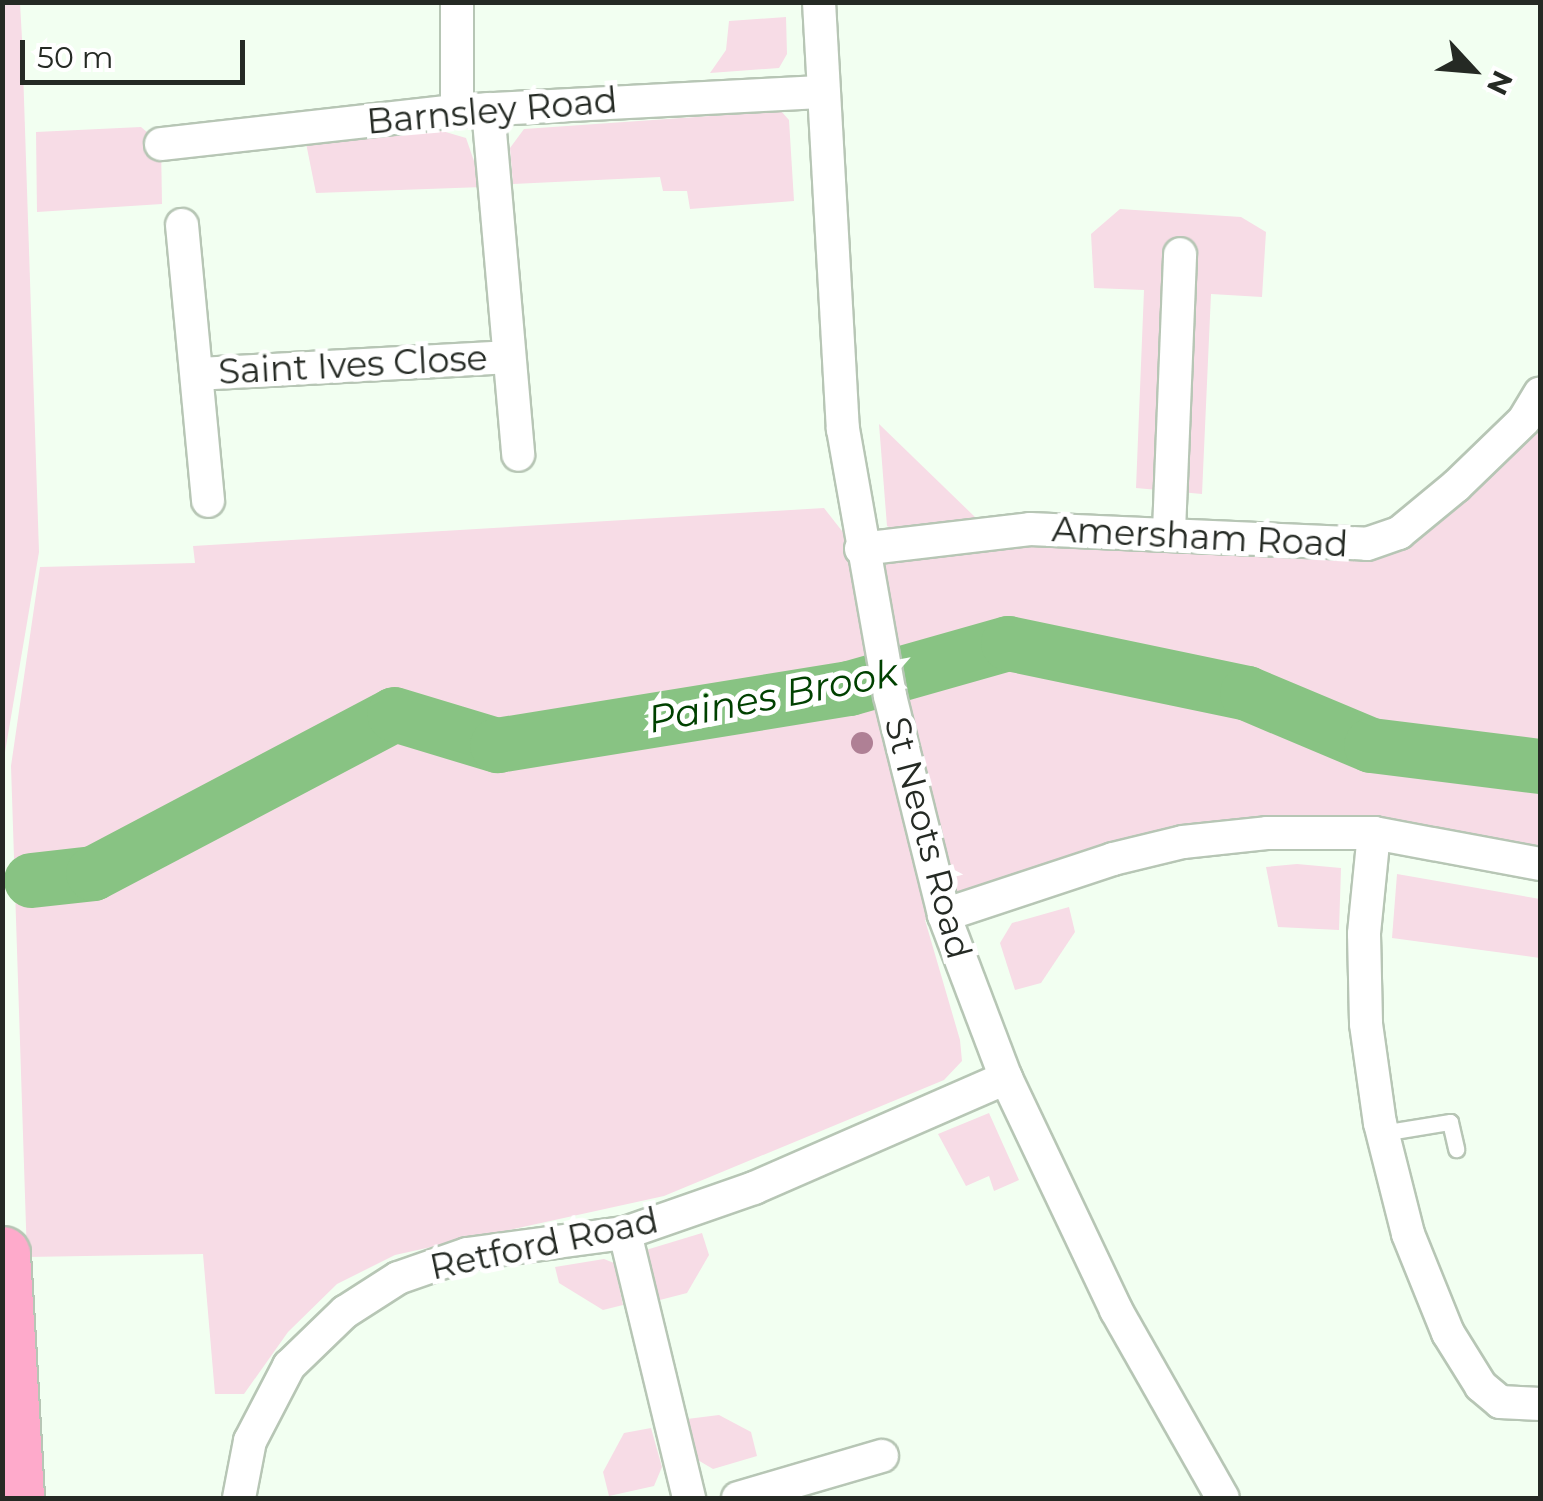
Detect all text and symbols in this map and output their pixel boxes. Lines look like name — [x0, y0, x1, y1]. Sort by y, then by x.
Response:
scale bar — [25, 20, 250, 82]
north arrow — [1423, 20, 1523, 120]
text: 50 m — [37, 39, 114, 76]
text: N — [1480, 66, 1520, 101]
street label: Barnsley Road — [365, 79, 619, 143]
street label: Saint Ives Close — [217, 337, 489, 393]
street label: Amersham Road — [1051, 508, 1349, 566]
water label: Paines Brook — [644, 649, 902, 743]
street label: St Neots Road — [876, 713, 980, 963]
street label: Retford Road — [426, 1199, 662, 1289]

